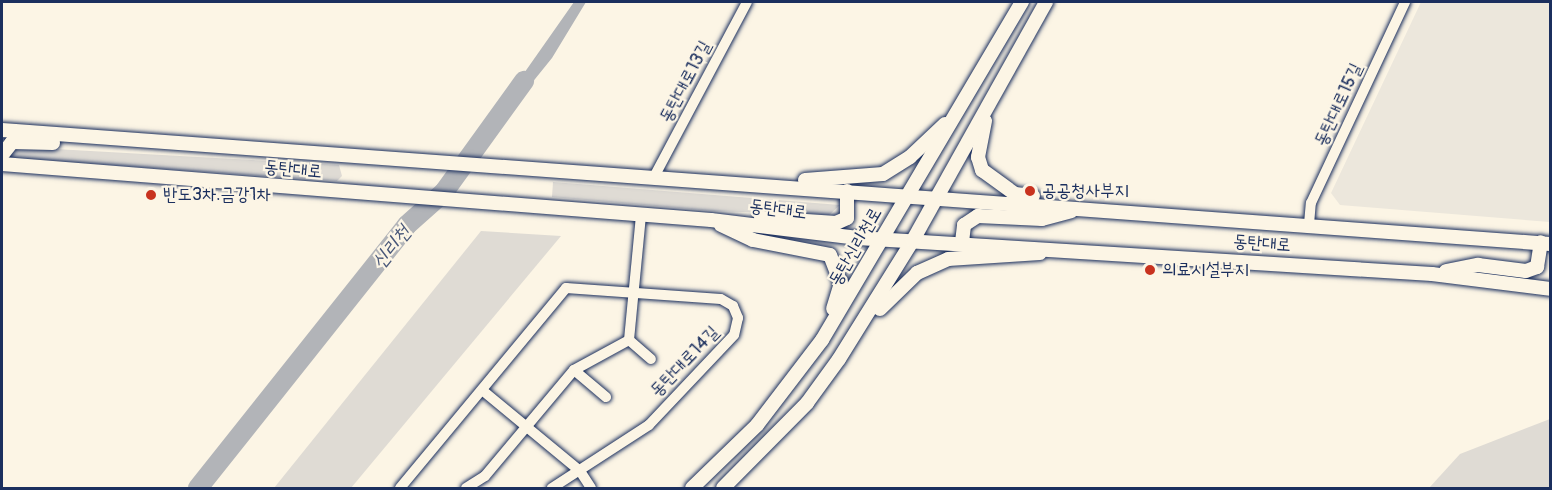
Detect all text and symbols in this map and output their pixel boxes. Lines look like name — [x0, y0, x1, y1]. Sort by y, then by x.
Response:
street label: 동탄대로13길 — [655, 37, 717, 127]
street label: 동탄대로15길 — [1310, 60, 1368, 150]
street label: 동탄대로 — [263, 157, 323, 183]
place label: 공공청사부지 — [1042, 180, 1129, 202]
place label: 반도3차.금강1차 — [163, 184, 271, 206]
marker: 공공청사부지 — [1023, 184, 1037, 198]
marker: 반도3차.금강1차 — [144, 188, 158, 202]
street label: 동탄대로 — [748, 196, 808, 224]
street label: 동탄신리천로 — [825, 204, 887, 290]
water label: 신리천 — [366, 221, 416, 273]
street label: 동탄대로 — [1232, 231, 1292, 257]
place label: 의료시설부지 — [1162, 259, 1249, 281]
marker: 의료시설부지 — [1143, 263, 1157, 277]
street label: 동탄대로14길 — [646, 322, 724, 402]

